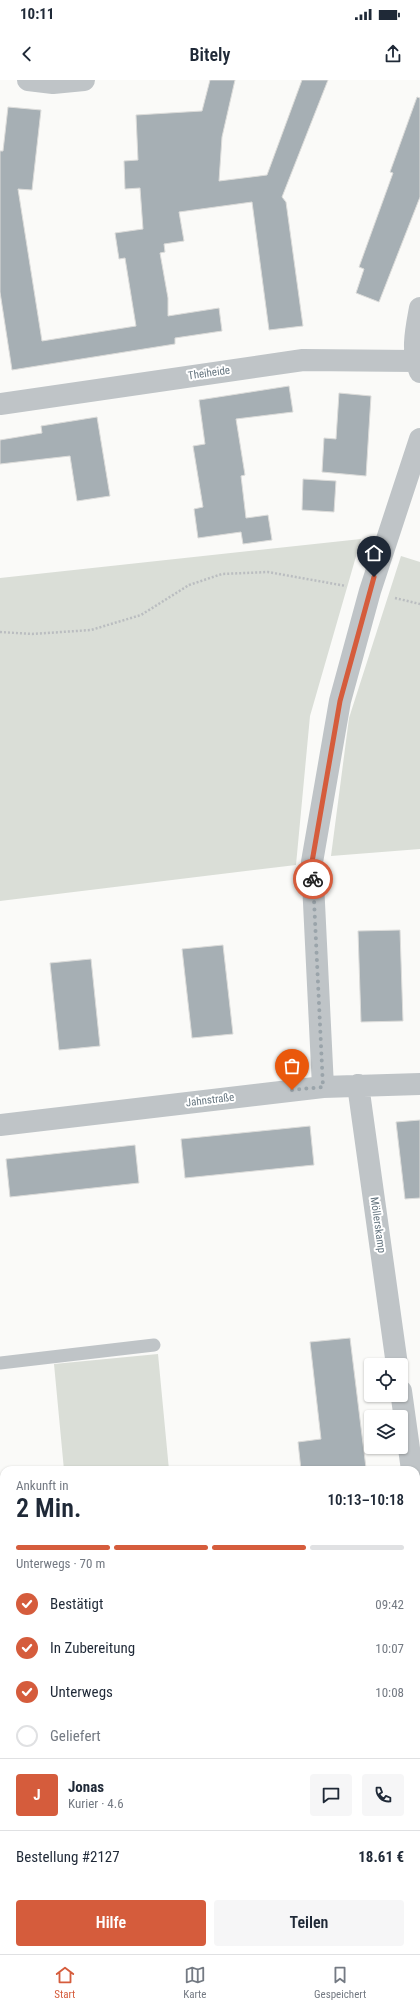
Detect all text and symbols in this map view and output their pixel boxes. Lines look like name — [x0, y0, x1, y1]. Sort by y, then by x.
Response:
text: 10:11 — [20, 5, 54, 23]
icon: back — [16, 43, 38, 65]
icon: share — [382, 43, 404, 65]
text: Bitely — [190, 44, 230, 65]
street label: Theiheide — [187, 364, 231, 382]
pin — [357, 536, 391, 577]
icon: home — [363, 542, 385, 564]
courier — [293, 859, 333, 899]
icon: bike — [302, 868, 324, 890]
pin — [275, 1049, 309, 1090]
icon: bag — [281, 1055, 303, 1077]
street label: Jahnstraße — [185, 1091, 235, 1109]
street label: Möllerskamp — [368, 1196, 388, 1254]
map controls — [364, 1358, 408, 1454]
button: locate — [364, 1358, 408, 1402]
button: layers — [364, 1410, 408, 1454]
text: Ankunft in — [16, 1478, 68, 1493]
text: 10:13–10:18 — [327, 1491, 404, 1509]
text: 2 Min. — [16, 1493, 81, 1523]
text: Unterwegs · 70 m — [16, 1556, 105, 1571]
icon: check — [16, 1593, 38, 1615]
text: Bestätigt — [50, 1595, 103, 1613]
text: 09:42 — [375, 1597, 404, 1612]
icon: check — [16, 1637, 38, 1659]
text: In Zubereitung — [50, 1639, 135, 1657]
text: 10:07 — [375, 1641, 404, 1656]
icon: check — [16, 1681, 38, 1703]
text: Unterwegs — [50, 1683, 113, 1701]
text: 10:08 — [375, 1685, 404, 1700]
text: Geliefert — [50, 1727, 101, 1745]
button: chat — [310, 1774, 352, 1816]
button: phone — [362, 1774, 404, 1816]
text: Jonas — [68, 1778, 104, 1796]
text: J — [33, 1786, 41, 1804]
text: Kurier · 4.6 — [68, 1796, 124, 1811]
text: Bestellung #2127 — [16, 1848, 120, 1866]
text: 18.61 € — [358, 1848, 404, 1866]
button: Hilfe — [16, 1900, 206, 1946]
button: Teilen — [214, 1900, 404, 1946]
tab: Start — [54, 1964, 76, 2001]
tab: Karte — [183, 1964, 207, 2001]
tab: Gespeichert — [314, 1964, 366, 2001]

